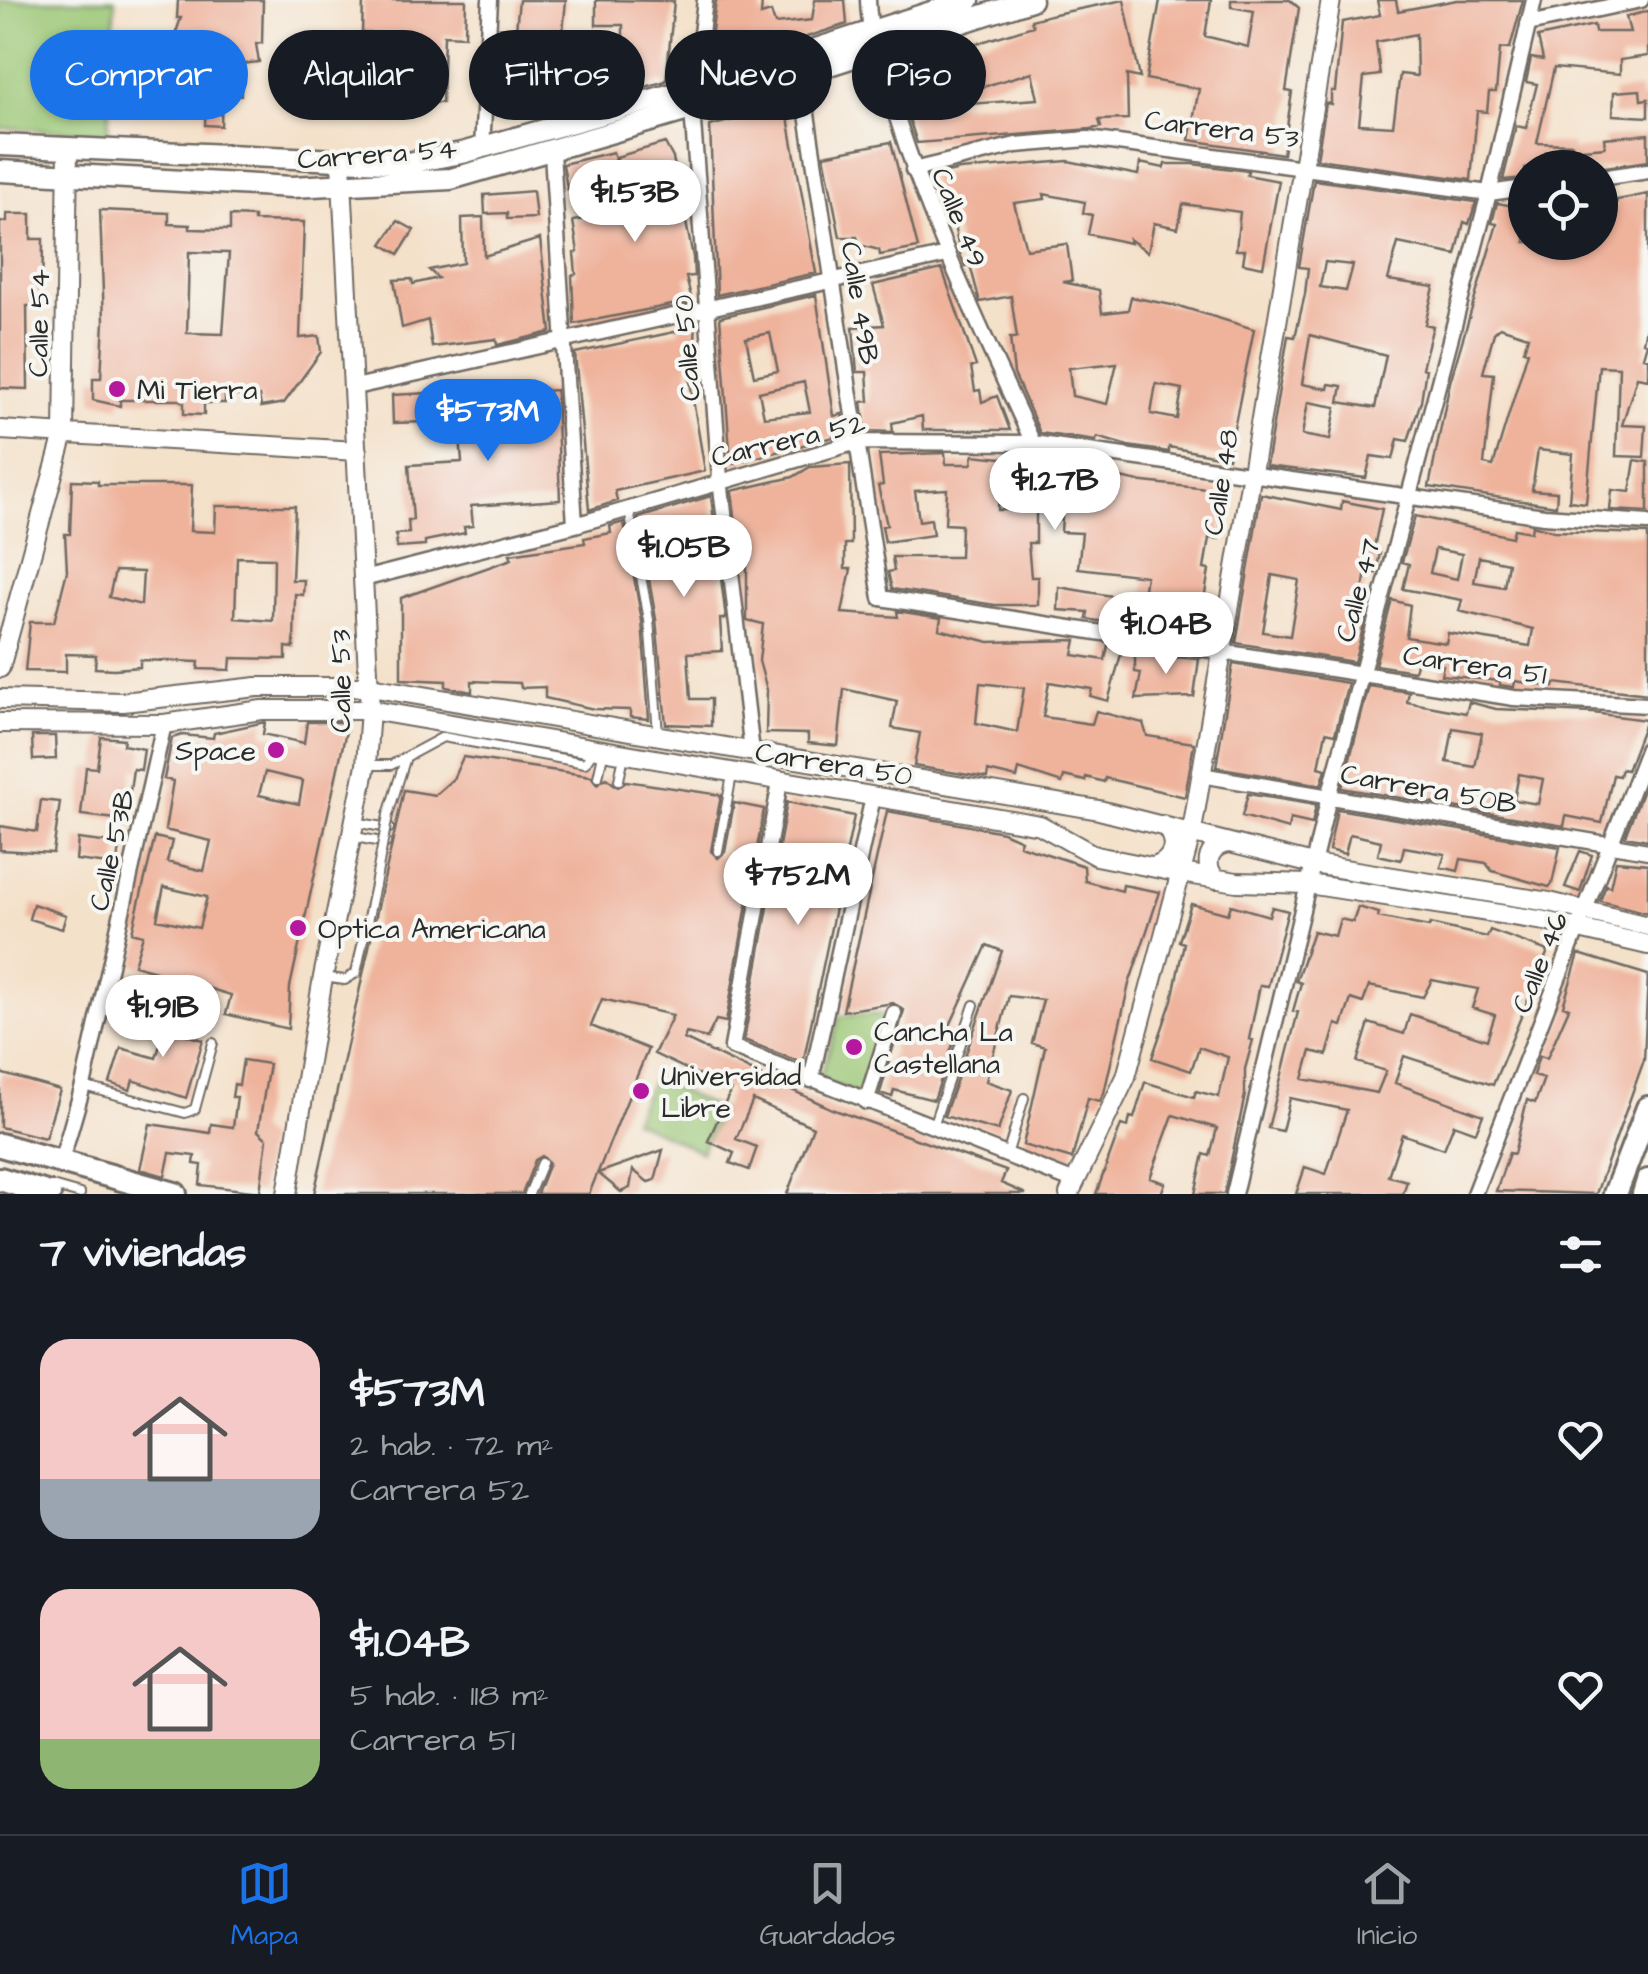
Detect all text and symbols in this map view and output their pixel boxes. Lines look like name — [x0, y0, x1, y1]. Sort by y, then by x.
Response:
chip: Comprar — [30, 30, 248, 120]
chip: Alquilar — [268, 30, 449, 120]
chip: Filtros — [469, 30, 645, 120]
chip: Nuevo — [665, 30, 832, 120]
chip: Piso — [852, 30, 986, 120]
street label: Carrera 53 — [1142, 101, 1301, 158]
street label: Carrera 54 — [296, 129, 458, 180]
map controls — [1508, 150, 1618, 260]
button: locate — [1508, 150, 1618, 260]
pin: $1.53B — [554, 160, 716, 245]
street label: Calle 49 — [921, 162, 996, 273]
text: $1.53B — [591, 170, 679, 215]
street label: Calle 49B — [831, 239, 889, 368]
street label: Calle 54 — [19, 269, 60, 377]
street label: Calle 50 — [664, 293, 711, 402]
place label: Mi Tierra — [137, 371, 258, 410]
marker: Mi Tierra — [106, 378, 128, 400]
pin: $573M — [418, 379, 558, 464]
text: $573M — [437, 389, 539, 434]
street label: Carrera 52 — [708, 404, 869, 477]
street label: Calle 48 — [1194, 427, 1249, 538]
pin: $1.27B — [974, 448, 1136, 533]
text: $1.27B — [1011, 458, 1099, 503]
pin: $1.05B — [603, 515, 765, 600]
text: $1.05B — [638, 525, 730, 570]
street label: Calle 47 — [1326, 534, 1391, 646]
pin: $1.04B — [1085, 592, 1247, 677]
text: $1.04B — [1120, 602, 1212, 647]
street label: Calle 53 — [322, 629, 361, 733]
street label: Carrera 51 — [1401, 636, 1549, 695]
place label: Space — [175, 732, 256, 771]
street label: Carrera 50 — [752, 733, 915, 796]
marker: Space — [265, 739, 287, 761]
street label: Carrera 50B — [1337, 755, 1520, 824]
street label: Calle 53B — [80, 786, 145, 915]
pin: $752M — [728, 843, 868, 928]
text: $752M — [746, 853, 850, 898]
street label: Calle 46 — [1502, 906, 1578, 1019]
place label: Optica Americana — [318, 910, 546, 949]
marker: Optica Americana — [287, 917, 309, 939]
pin: $1.91B — [82, 975, 244, 1060]
text: $1.91B — [127, 985, 199, 1030]
place label: Cancha La Castellana — [874, 1013, 1013, 1084]
marker: Cancha La Castellana — [843, 1036, 865, 1058]
place label: Universidad Libre — [661, 1057, 801, 1128]
marker: Universidad Libre — [630, 1080, 652, 1102]
text: 7 viviendas — [40, 1225, 247, 1283]
icon: filters — [1553, 1227, 1608, 1282]
text: $573M — [350, 1365, 485, 1423]
icon: home — [120, 1379, 240, 1499]
icon: heart — [1553, 1412, 1608, 1467]
text: 2 hab. · 72 m² — [350, 1423, 554, 1468]
text: Carrera 52 — [350, 1468, 529, 1513]
text: $1.04B — [350, 1615, 470, 1673]
icon: home — [120, 1629, 240, 1749]
icon: heart — [1553, 1662, 1608, 1717]
text: 5 hab. · 118 m² — [350, 1673, 549, 1718]
text: Carrera 51 — [350, 1718, 515, 1763]
tab: Mapa — [231, 1856, 298, 1955]
tab: Guardados — [760, 1856, 896, 1955]
tab: Inicio — [1357, 1856, 1417, 1955]

